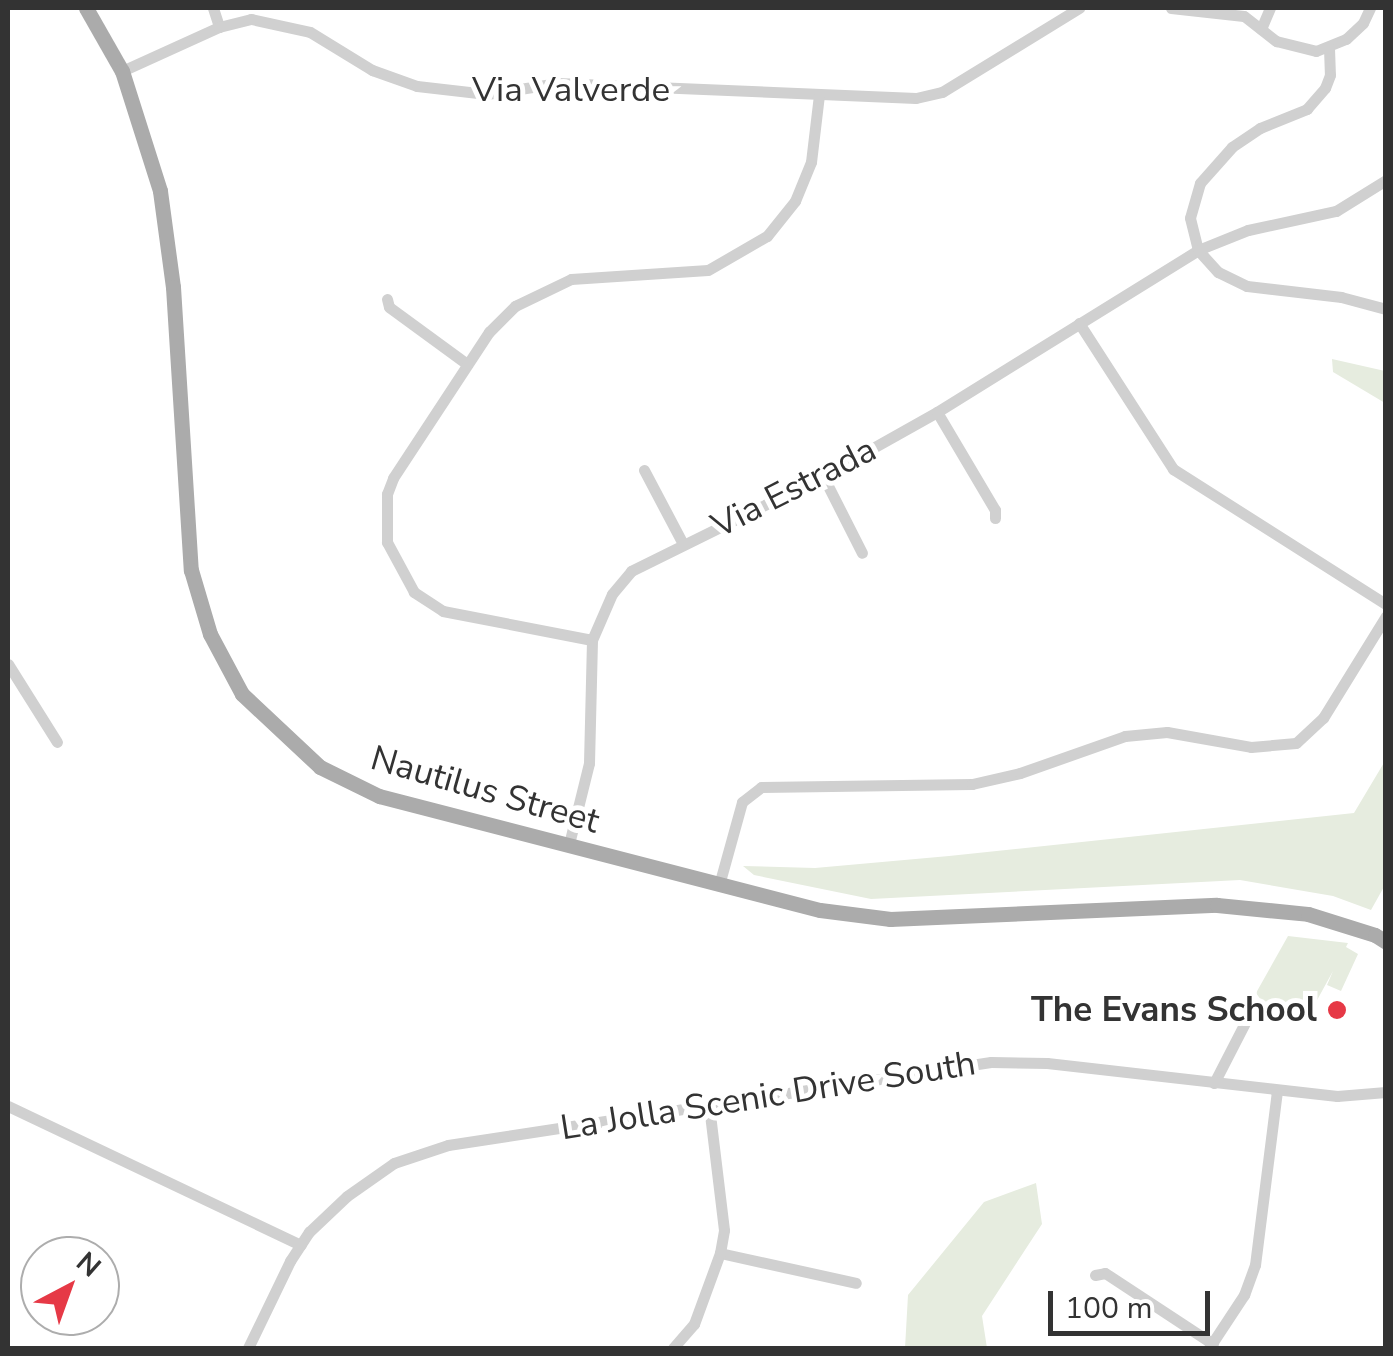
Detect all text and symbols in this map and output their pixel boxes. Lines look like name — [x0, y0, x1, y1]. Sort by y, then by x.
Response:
street label: Via Valverde — [472, 69, 670, 111]
street label: Via Estrada — [705, 429, 883, 547]
street label: Nautilus Street — [366, 737, 604, 843]
place label: The Evans School — [1031, 989, 1317, 1031]
marker: The Evans School — [1326, 999, 1348, 1021]
street label: La Jolla Scenic Drive South — [558, 1042, 978, 1150]
north arrow — [20, 1236, 120, 1336]
text: N — [68, 1244, 109, 1286]
scale bar — [1053, 1271, 1216, 1333]
text: 100 m — [1065, 1288, 1152, 1329]

